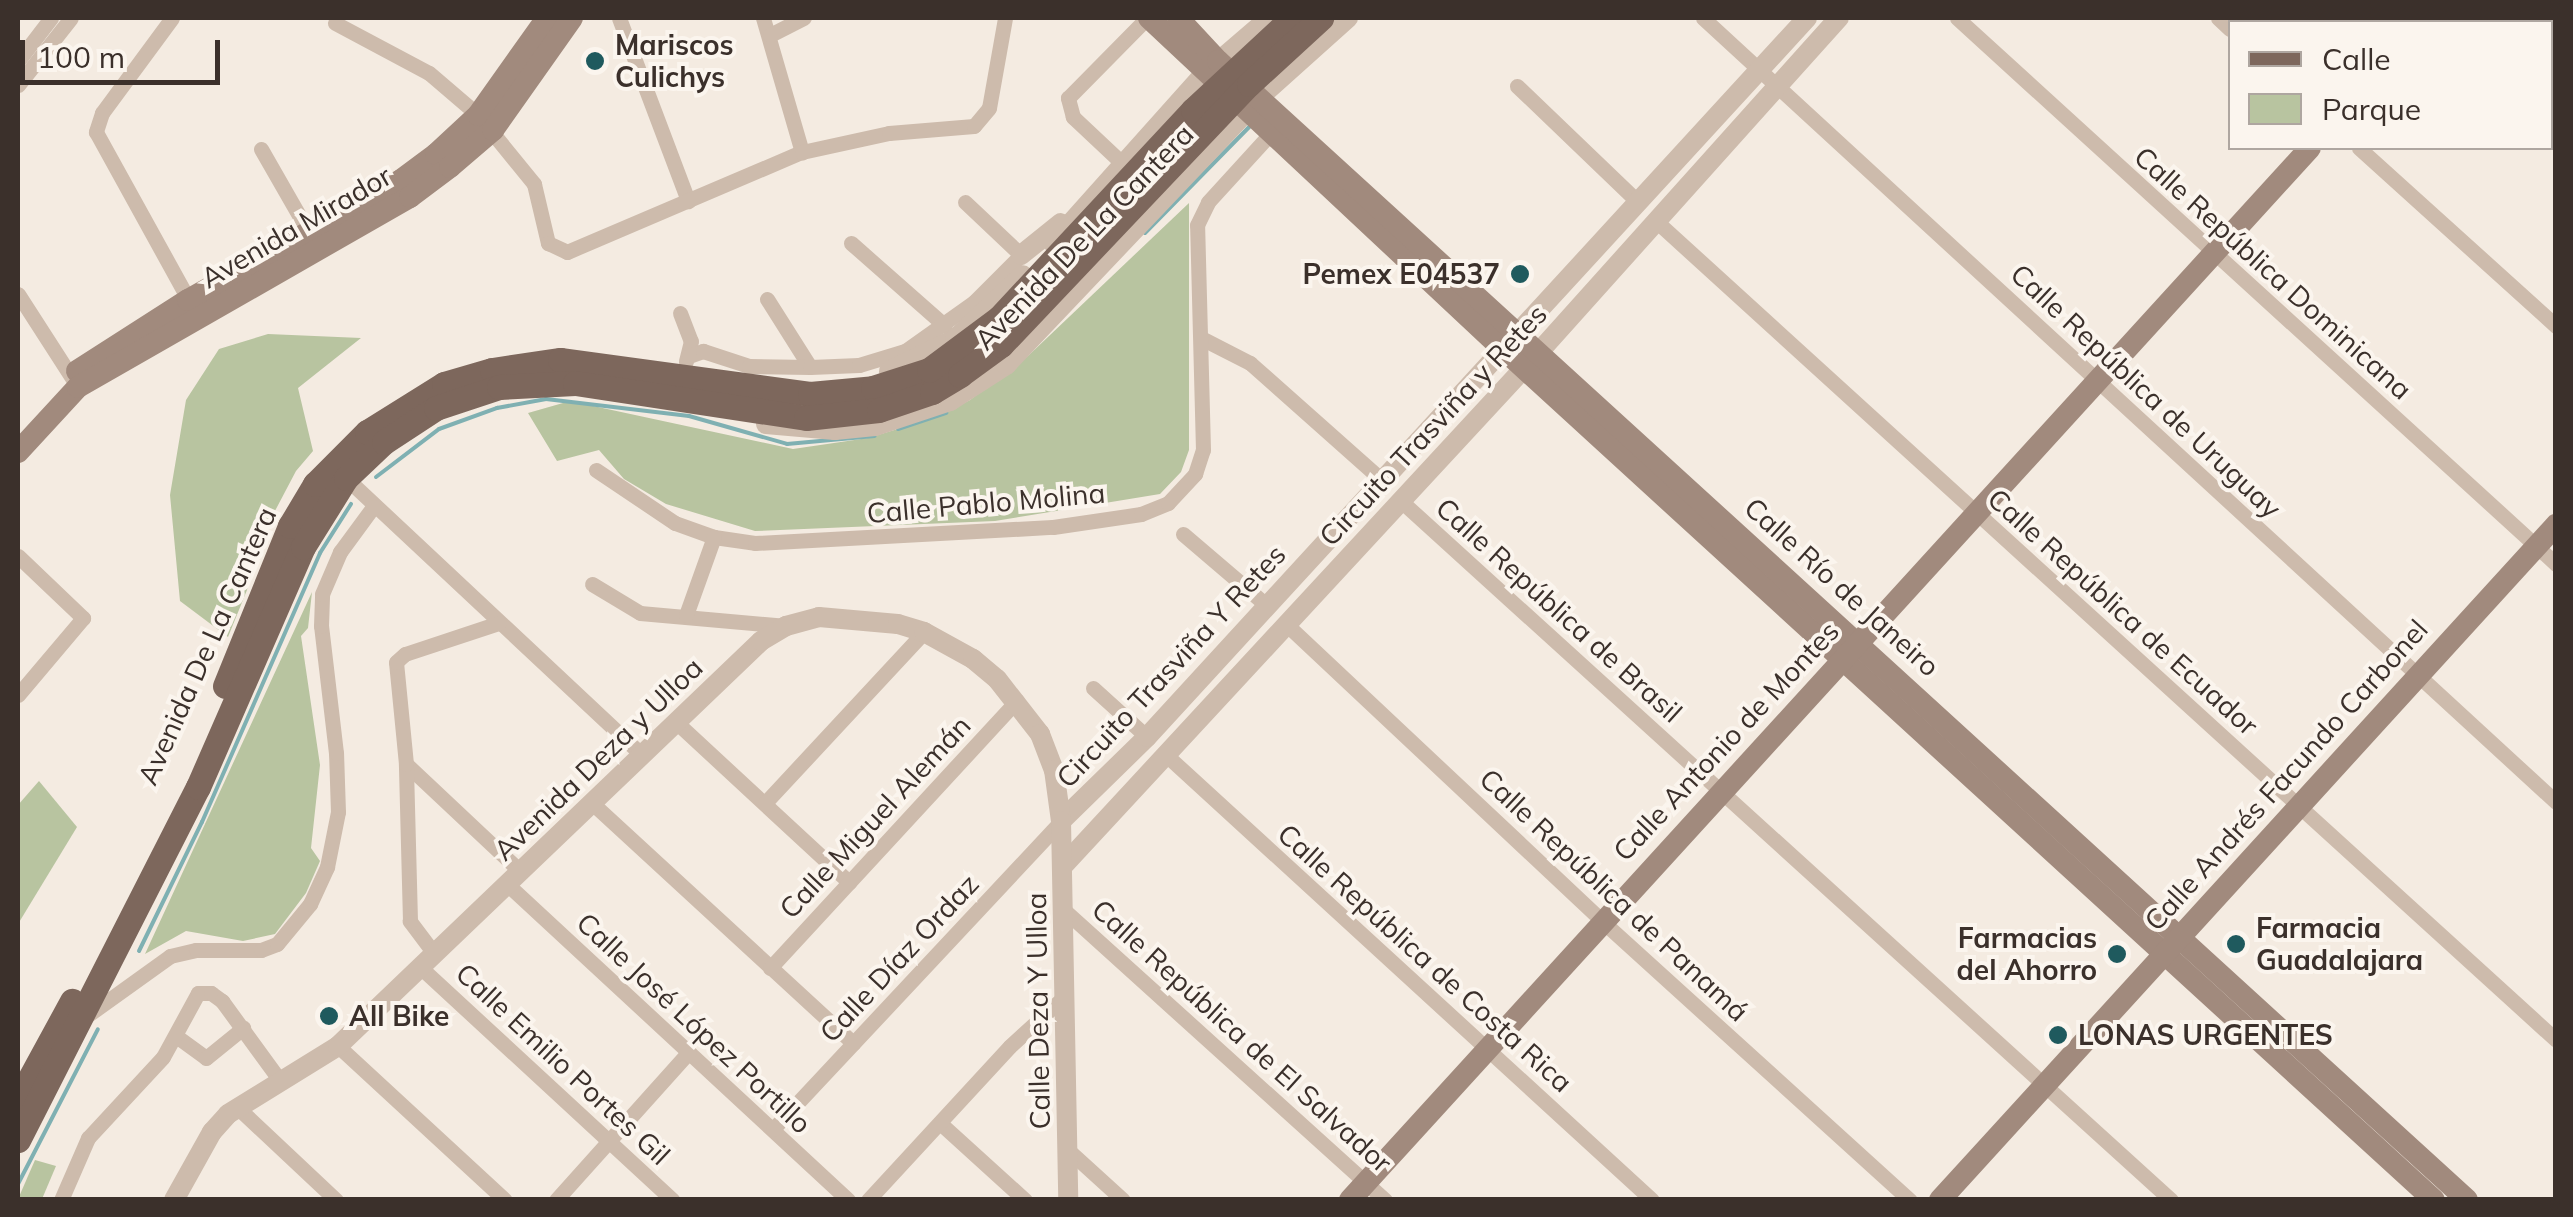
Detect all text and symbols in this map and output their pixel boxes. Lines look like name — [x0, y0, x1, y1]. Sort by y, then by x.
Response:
scale bar — [25, 20, 225, 82]
legend — [2228, 20, 2553, 150]
place label: Mariscos Culichys — [615, 28, 733, 94]
text: 100 m — [37, 38, 125, 76]
text: Calle — [2322, 40, 2391, 78]
marker: Mariscos Culichys — [584, 50, 606, 72]
text: Parque — [2322, 90, 2421, 128]
street label: Avenida De La Cantera — [968, 117, 1200, 357]
street label: Calle República Dominicana — [2127, 140, 2419, 406]
street label: Avenida Mirador — [195, 159, 397, 295]
place label: Pemex E04537 — [1303, 257, 1500, 291]
street label: Calle República de Uruguay — [2004, 257, 2288, 525]
marker: Pemex E04537 — [1509, 263, 1531, 285]
street label: Circuito Trasviña y Retes — [1312, 297, 1554, 553]
street label: Calle Pablo Molina — [865, 476, 1107, 530]
street label: Calle República de Ecuador — [1981, 482, 2265, 742]
street label: Calle República de Brasil — [1429, 491, 1689, 729]
street label: Calle Río de Janeiro — [1738, 491, 1946, 683]
street label: Avenida De La Cantera — [131, 502, 283, 790]
street label: Circuito Trasviña Y Retes — [1050, 538, 1292, 794]
street label: Calle Andrés Facundo Carbonel — [2137, 613, 2435, 937]
street label: Calle Antonio de Montes — [1606, 614, 1846, 868]
street label: Avenida Deza y Ulloa — [487, 651, 709, 867]
street label: Calle Miguel Alemán — [772, 709, 978, 925]
street label: Calle República de Panamá — [1473, 762, 1755, 1028]
street label: Calle República de Costa Rica — [1271, 817, 1579, 1099]
street label: Calle Díaz Ordaz — [813, 867, 985, 1049]
street label: Calle Deza Y Ulloa — [1019, 892, 1057, 1130]
street label: Calle República de El Salvador — [1085, 892, 1399, 1180]
street label: Calle José López Portillo — [570, 906, 818, 1140]
place label: Farmacia Guadalajara — [2256, 911, 2423, 977]
place label: Farmacias del Ahorro — [1956, 921, 2097, 987]
marker: Farmacia Guadalajara — [2225, 933, 2247, 955]
marker: Farmacias del Ahorro — [2106, 943, 2128, 965]
street label: Calle Emilio Portes Gil — [449, 956, 677, 1172]
place label: All Bike — [349, 999, 449, 1033]
marker: All Bike — [318, 1005, 340, 1027]
place label: LONAS URGENTES — [2078, 1018, 2333, 1052]
marker: LONAS URGENTES — [2047, 1024, 2069, 1046]

